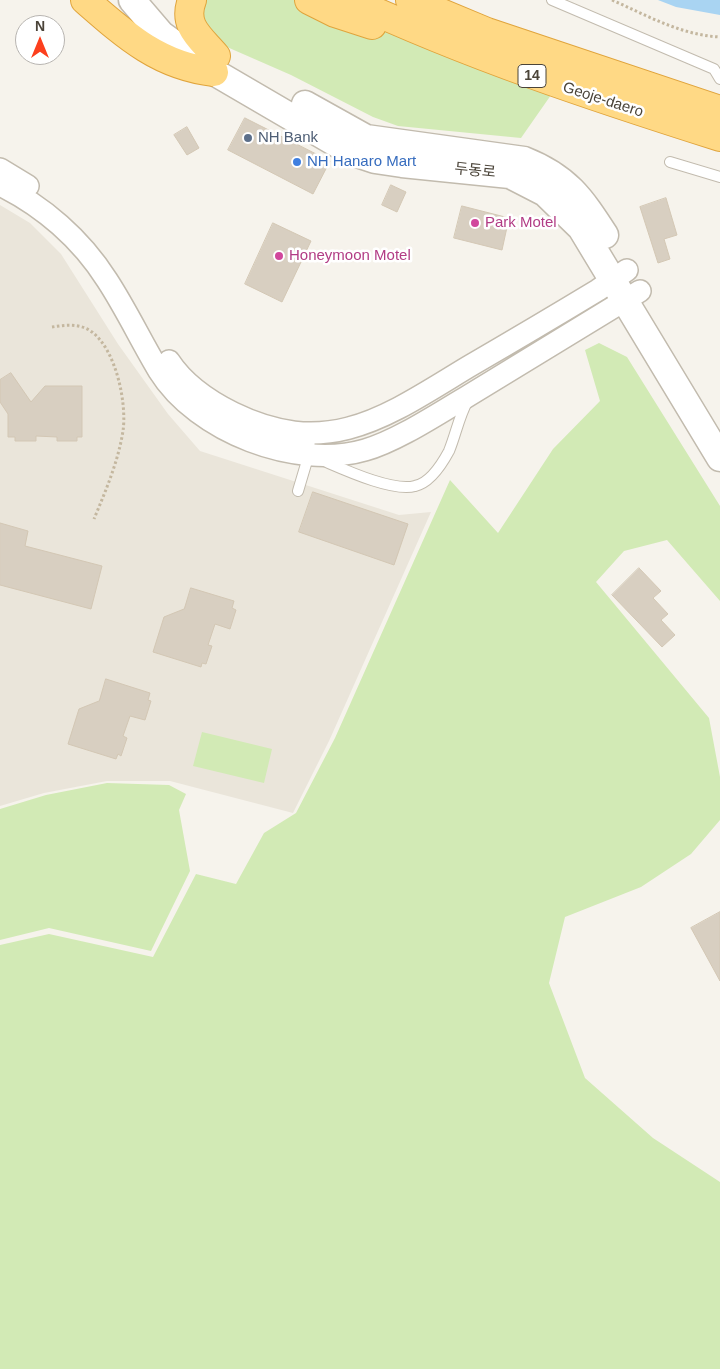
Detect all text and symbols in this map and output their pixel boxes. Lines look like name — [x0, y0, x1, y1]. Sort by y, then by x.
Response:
north arrow — [15, 15, 65, 65]
text: N — [35, 18, 45, 34]
road number: 14 — [518, 64, 546, 88]
street label: Geoje-daero — [561, 79, 645, 121]
place label: NH Bank — [258, 129, 318, 147]
marker: NH Bank — [242, 132, 254, 144]
place label: NH Hanaro Mart — [307, 153, 416, 171]
marker: NH Hanaro Mart — [291, 156, 303, 168]
street label: 두동로 — [453, 160, 497, 182]
place label: Park Motel — [485, 214, 557, 232]
marker: Park Motel — [469, 217, 481, 229]
place label: Honeymoon Motel — [289, 247, 411, 265]
marker: Honeymoon Motel — [273, 250, 285, 262]

